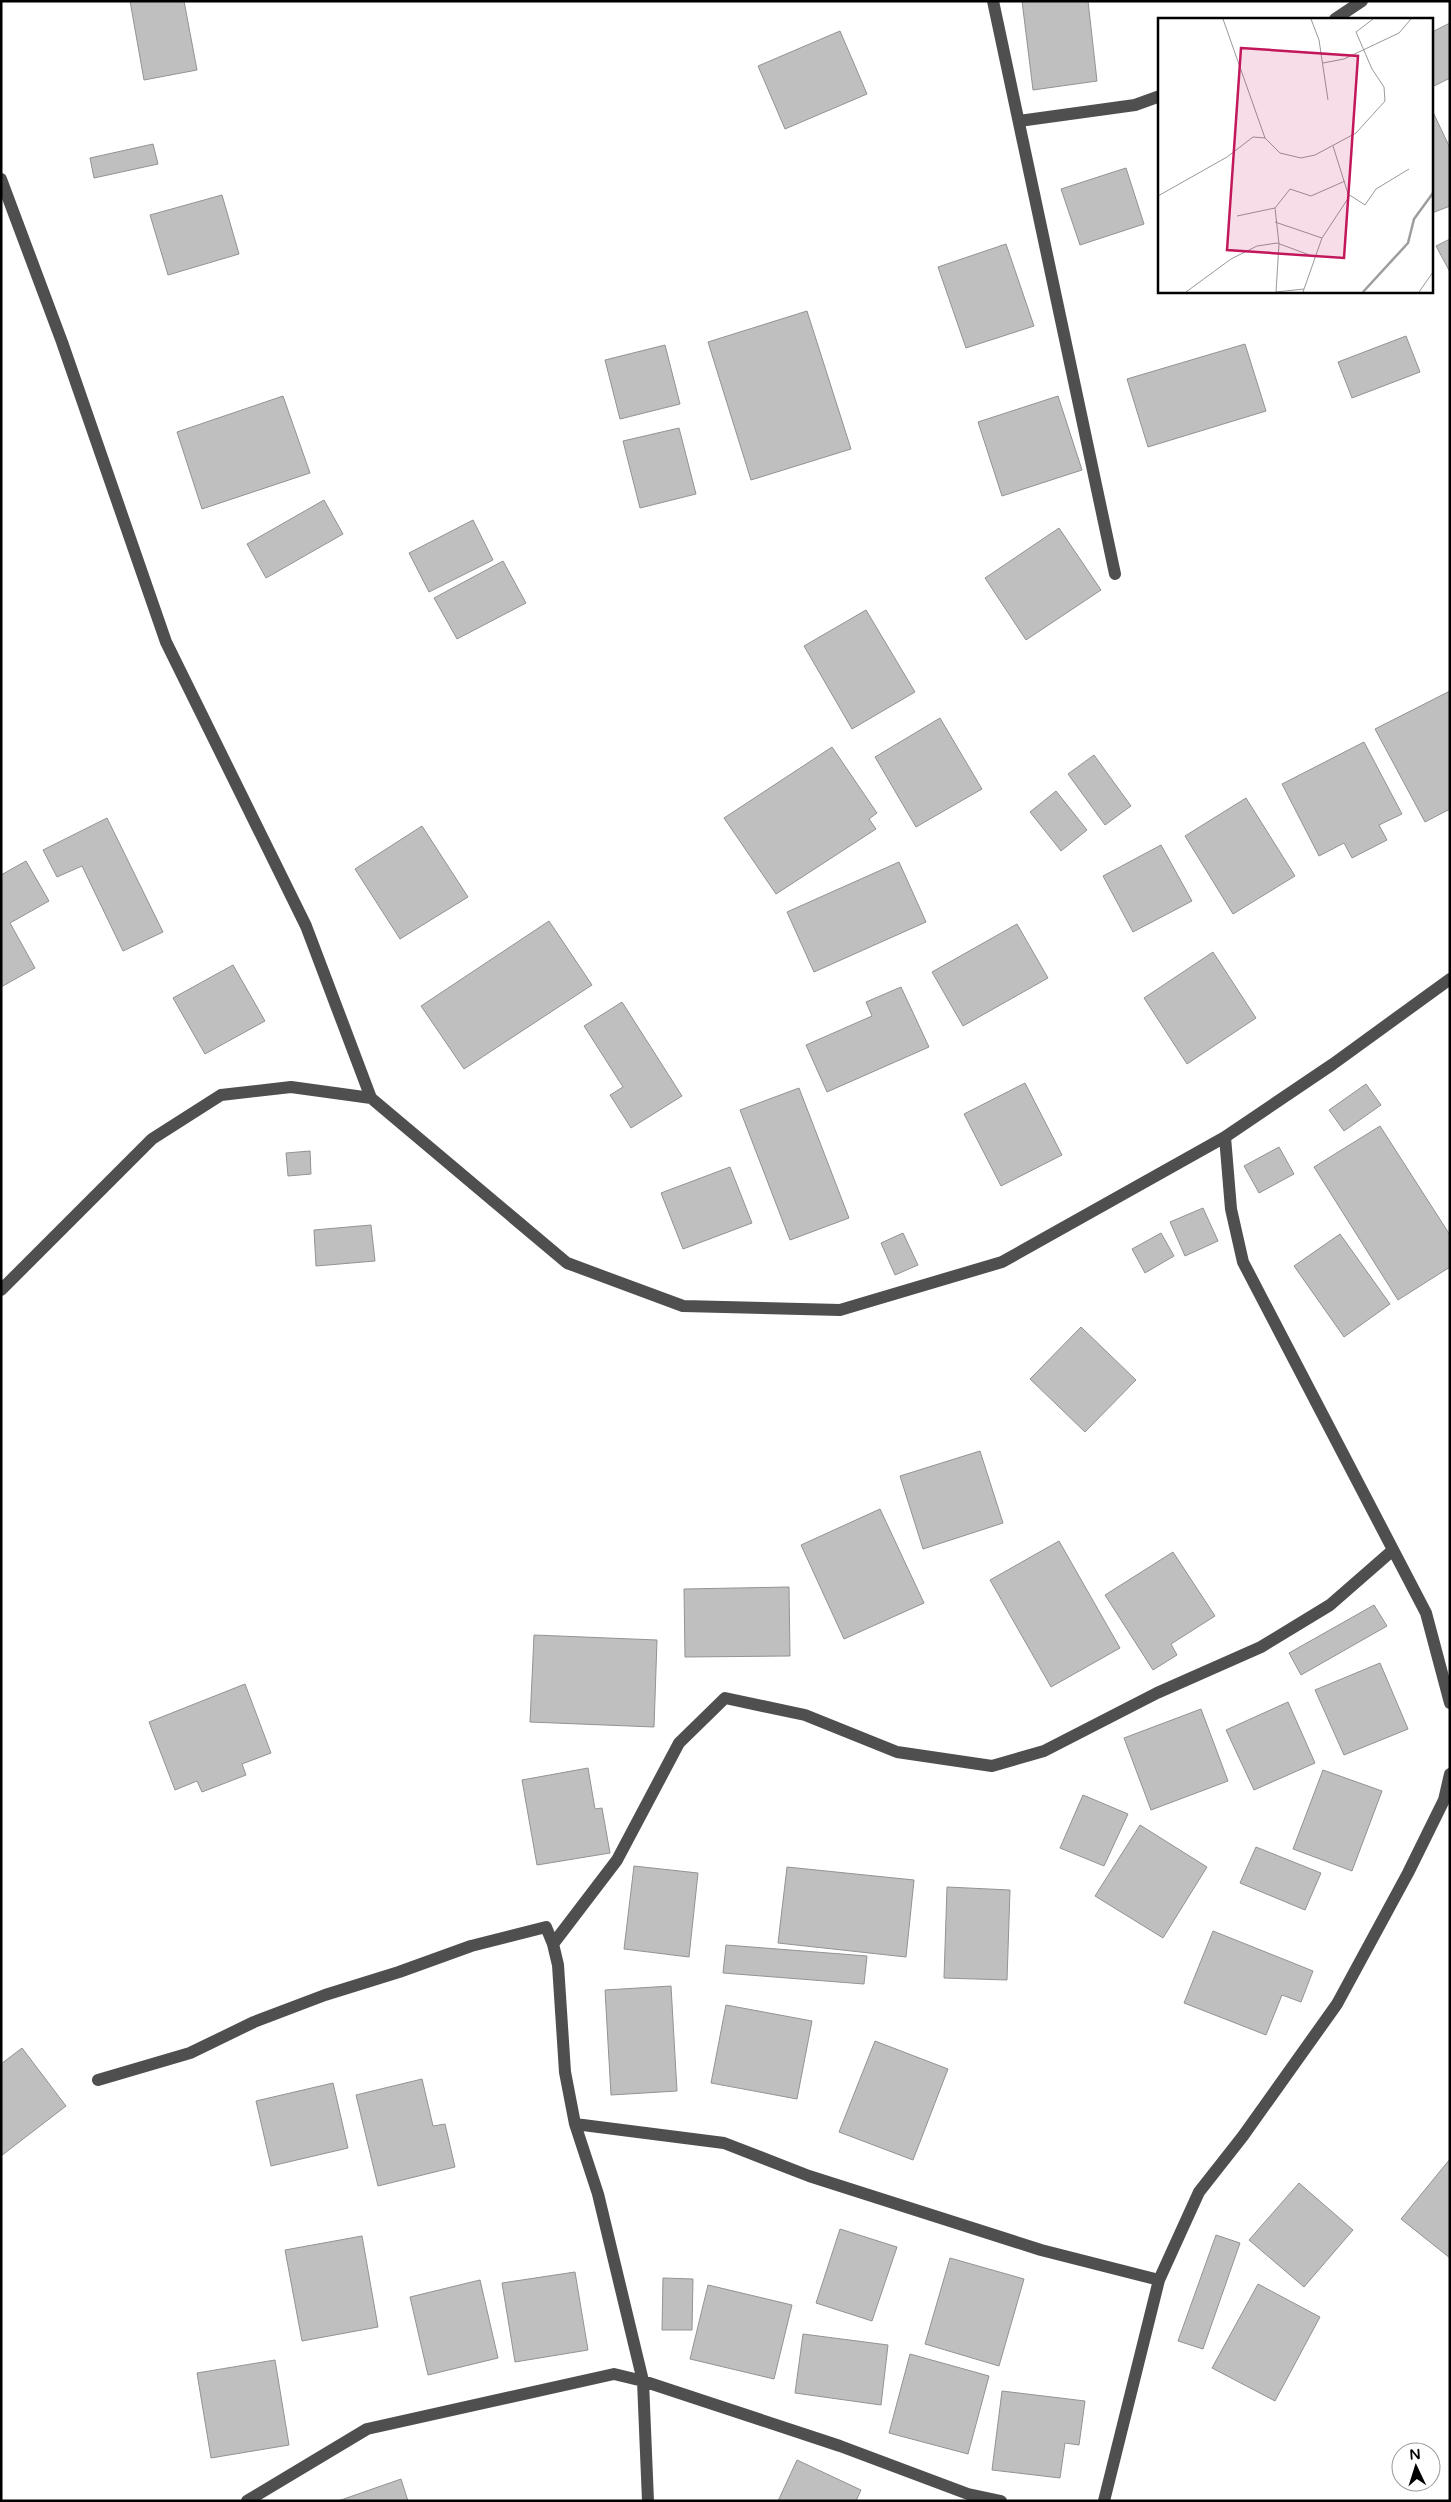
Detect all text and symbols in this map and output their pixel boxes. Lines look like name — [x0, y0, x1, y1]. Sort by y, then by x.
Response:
inset map — [1158, 18, 1434, 292]
north arrow — [1391, 2442, 1441, 2492]
text: N — [1409, 2446, 1421, 2463]

